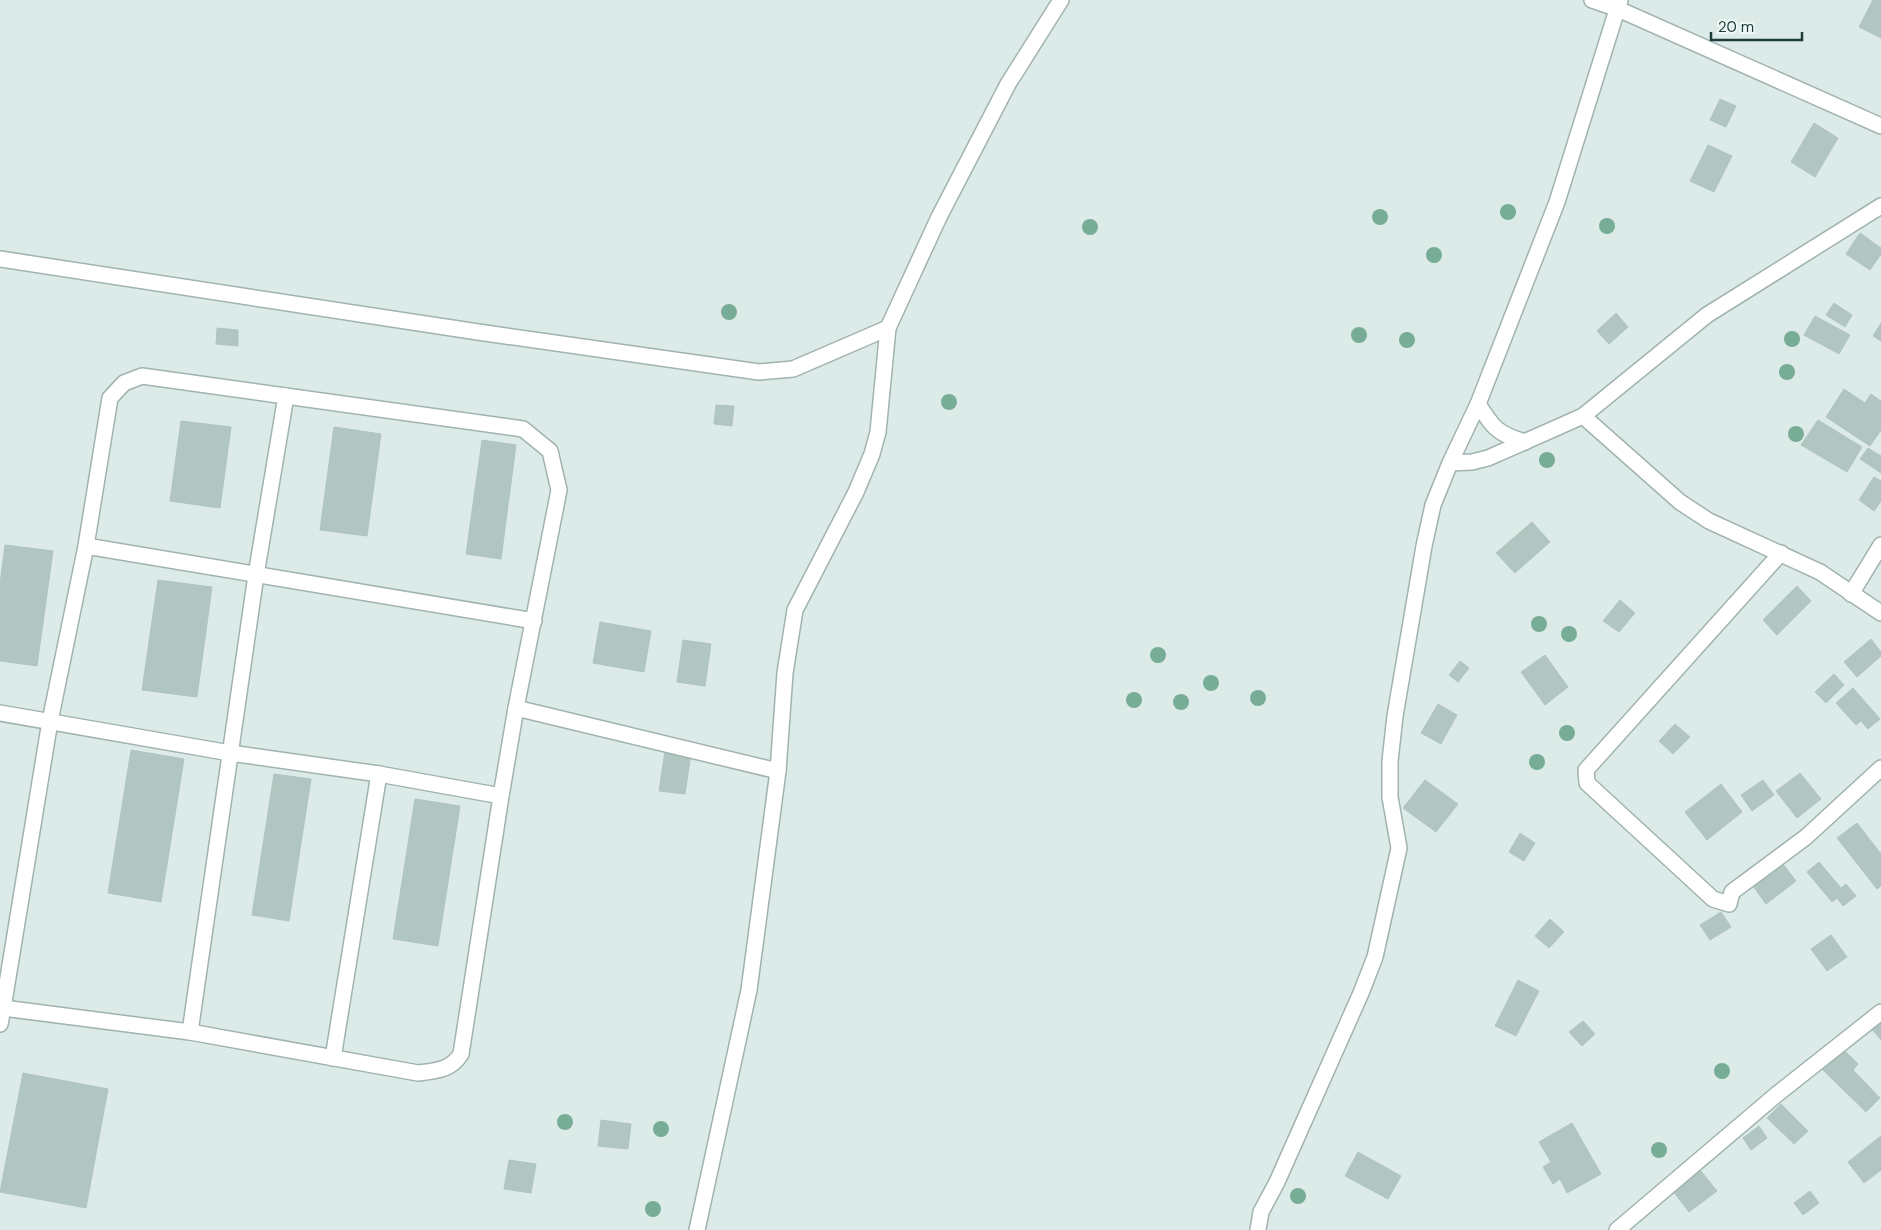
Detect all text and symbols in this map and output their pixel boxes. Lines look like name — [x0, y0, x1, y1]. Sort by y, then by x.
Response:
scale bar — [1711, 10, 1802, 42]
text: 20 m — [1718, 17, 1754, 37]

